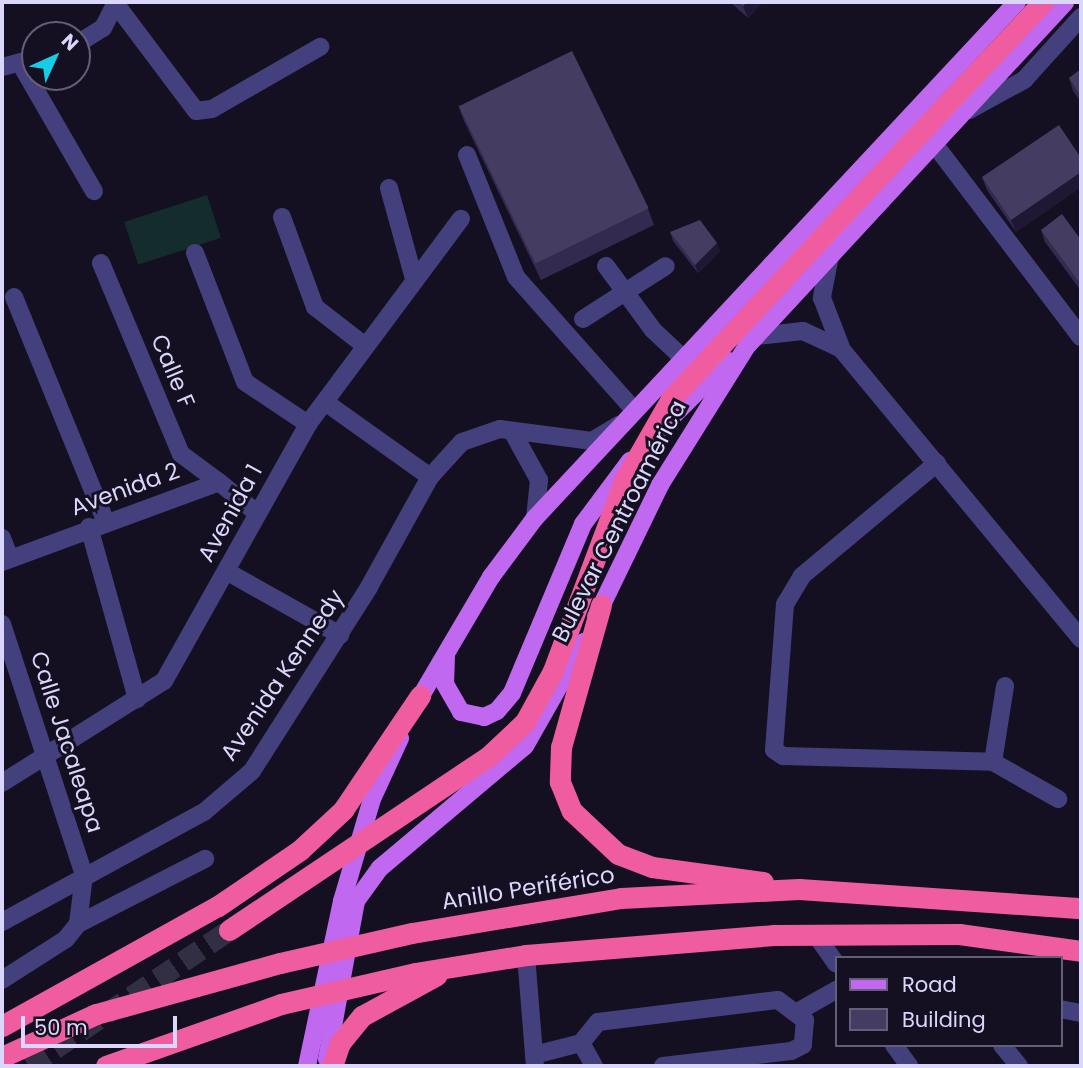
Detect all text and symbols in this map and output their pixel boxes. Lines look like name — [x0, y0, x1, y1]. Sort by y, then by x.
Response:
north arrow — [21, 21, 91, 91]
text: N — [55, 28, 84, 57]
street label: Calle F — [145, 330, 201, 412]
street label: Bulevar Centroamérica — [546, 396, 692, 646]
street label: Avenida 2 — [67, 457, 183, 521]
street label: Avenida 1 — [192, 459, 268, 567]
street label: Avenida Kennedy — [214, 584, 350, 766]
street label: Calle Jacaleapa — [25, 648, 109, 836]
street label: Anillo Periférico — [440, 861, 616, 915]
legend — [834, 956, 1062, 1047]
text: Road — [902, 970, 957, 999]
scale bar — [24, 1002, 180, 1046]
text: Building — [902, 1005, 986, 1034]
text: 50 m — [34, 1013, 88, 1042]

